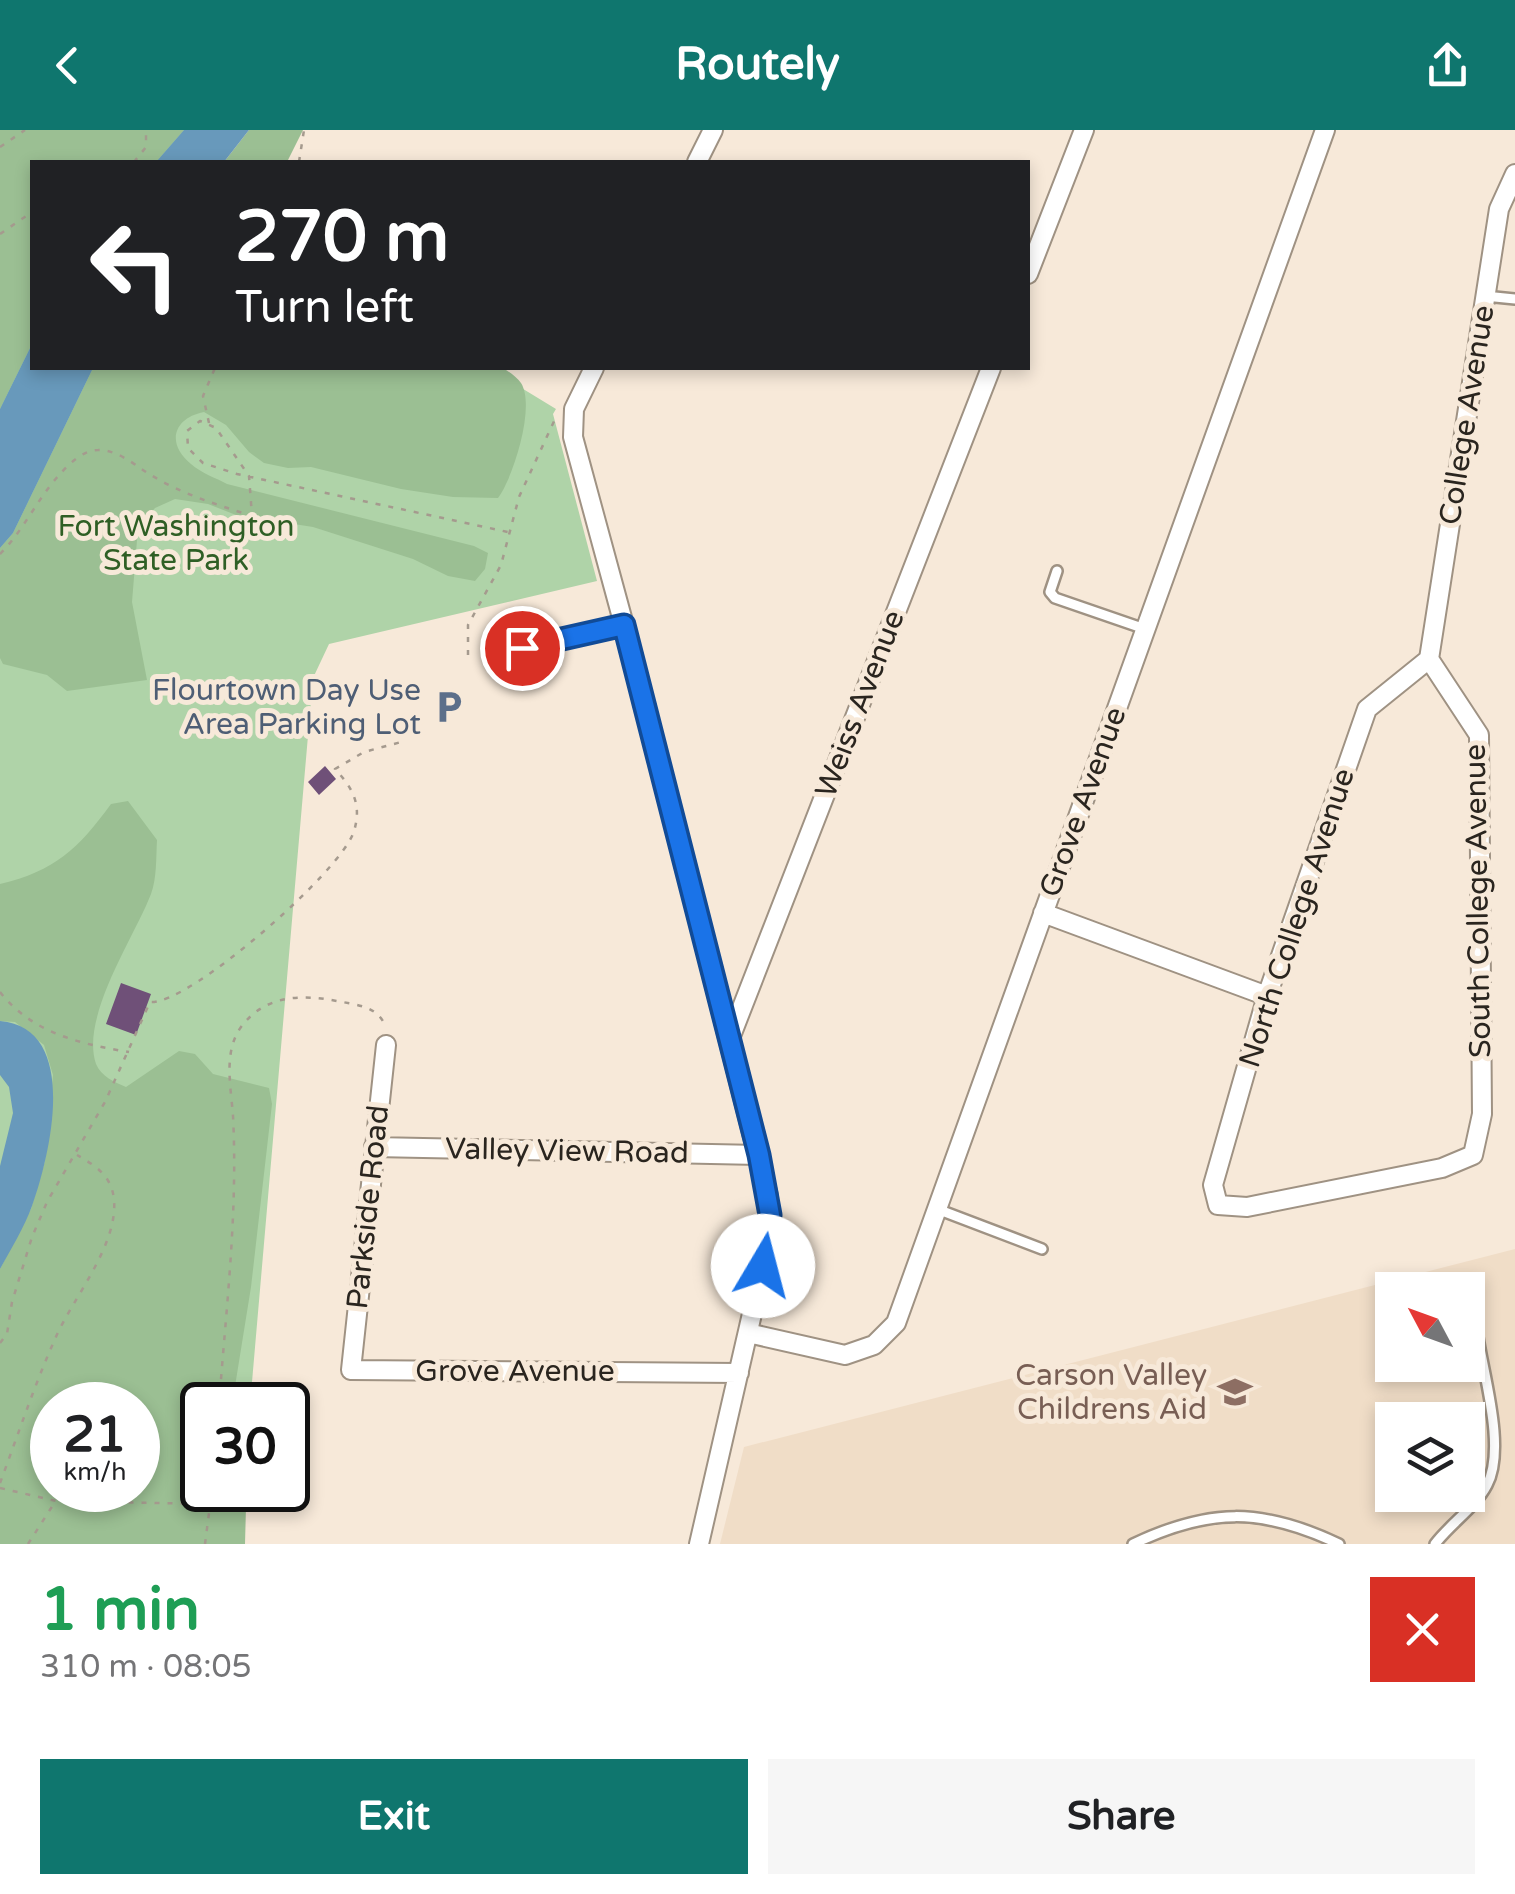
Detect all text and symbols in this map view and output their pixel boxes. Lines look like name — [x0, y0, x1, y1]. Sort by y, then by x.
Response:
icon: back — [40, 38, 95, 93]
text: Routely — [675, 38, 840, 92]
icon: share — [1420, 38, 1475, 93]
text: 270 m — [235, 196, 449, 280]
icon: left — [70, 200, 200, 330]
text: Turn left — [235, 281, 414, 335]
street label: College Avenue — [1431, 303, 1503, 527]
park label: Fort Washington State Park — [57, 508, 295, 579]
street label: Weiss Avenue — [807, 605, 913, 803]
pin — [480, 606, 565, 691]
icon: arrive — [495, 621, 550, 676]
place label: Flourtown Day Use Area Parking Lot — [152, 672, 421, 743]
parking icon: Flourtown Day Use Area Parking Lot — [430, 688, 468, 726]
street label: Grove Avenue — [1031, 702, 1135, 902]
street label: South College Avenue — [1457, 744, 1499, 1058]
street label: North College Avenue — [1231, 764, 1363, 1072]
street label: Parkside Road — [339, 1103, 397, 1311]
street label: Valley View Road — [445, 1130, 689, 1172]
position arrow — [711, 1214, 815, 1318]
north arrow — [1375, 1272, 1485, 1382]
map controls — [1375, 1272, 1485, 1512]
street label: Grove Avenue — [415, 1353, 615, 1390]
place label: Carson Valley Childrens Aid — [1015, 1357, 1207, 1428]
school or university icon: Carson Valley Childrens Aid — [1216, 1373, 1254, 1411]
speed limit sign: 30 — [180, 1382, 310, 1512]
button: layers — [1375, 1402, 1485, 1512]
text: 21 — [64, 1405, 126, 1465]
text: km/h — [64, 1457, 126, 1487]
text: 1 min — [40, 1574, 200, 1646]
button: close — [1370, 1577, 1475, 1682]
text: 310 m · 08:05 — [40, 1648, 252, 1686]
button: Exit — [40, 1759, 748, 1874]
button: Share — [768, 1759, 1475, 1874]

